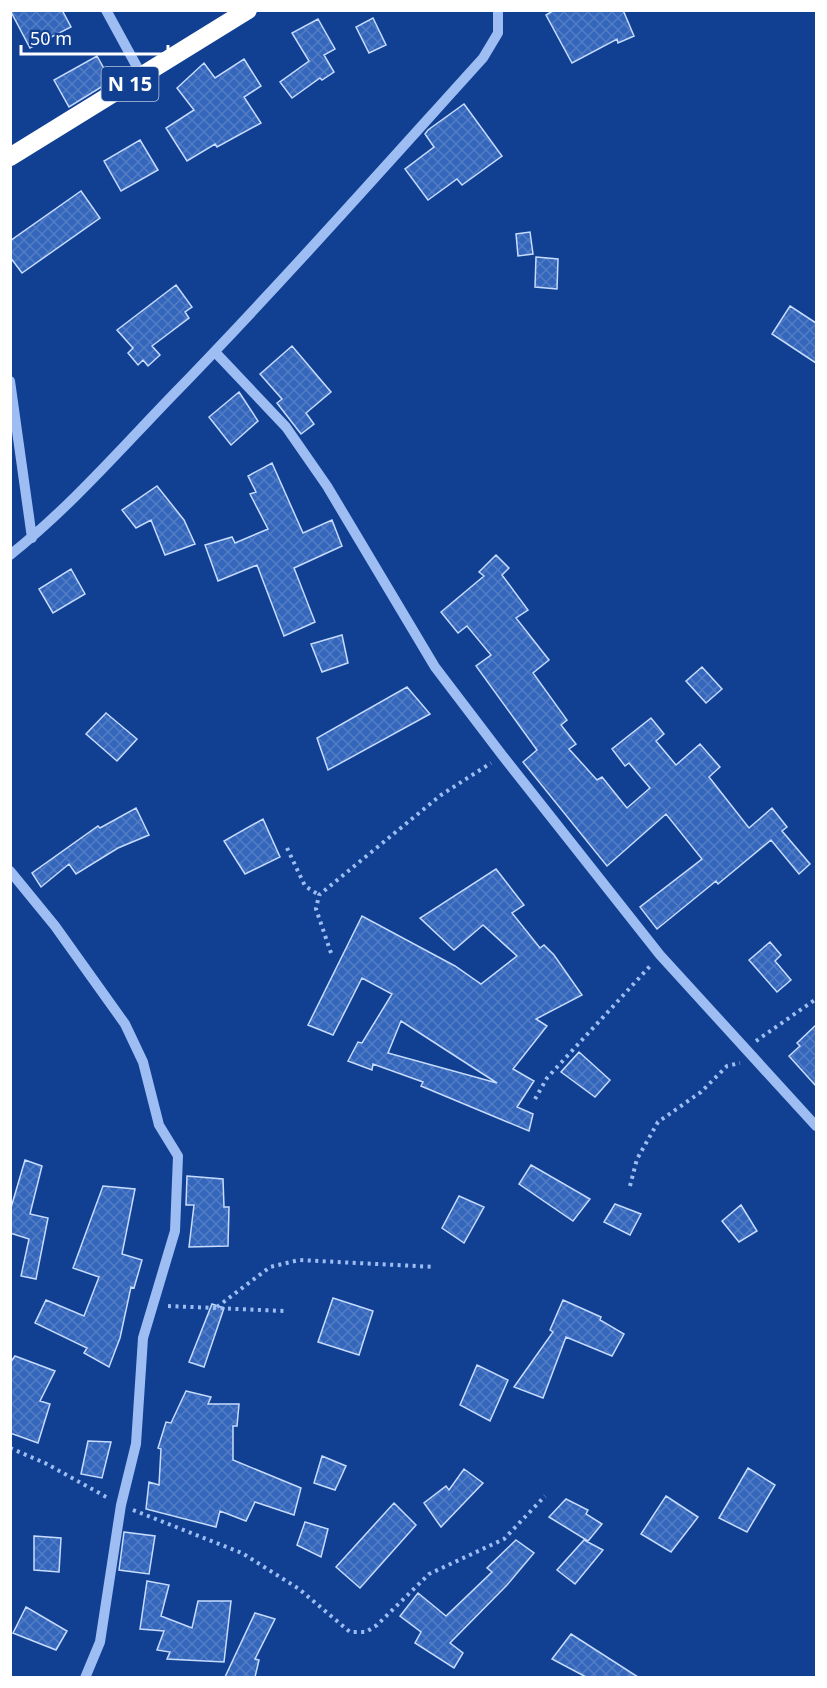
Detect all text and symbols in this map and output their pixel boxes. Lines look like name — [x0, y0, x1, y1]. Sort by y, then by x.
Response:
scale bar — [21, 18, 168, 56]
text: 50 m — [30, 26, 72, 50]
road number: N 15 — [102, 67, 158, 101]

